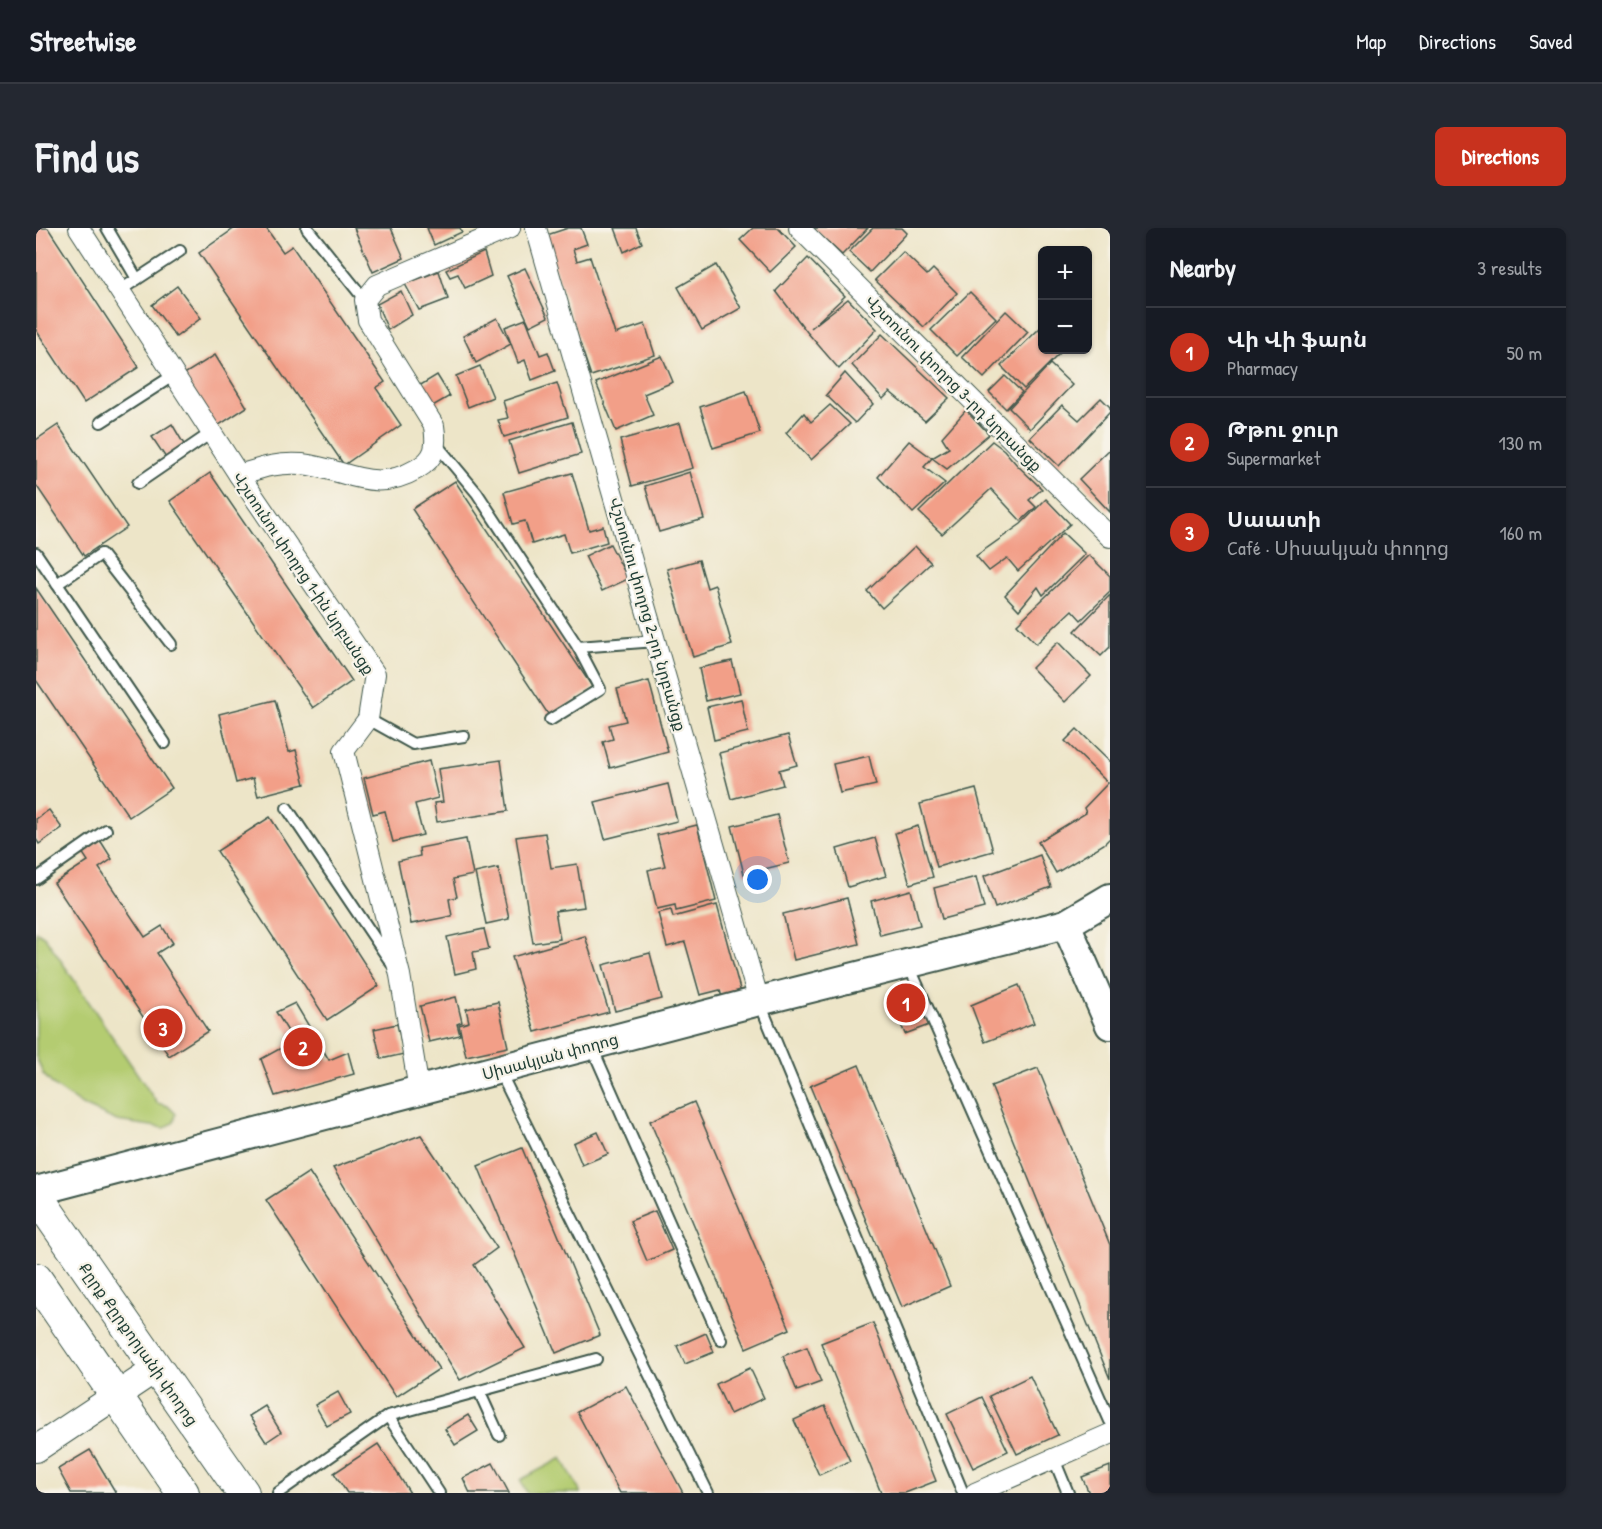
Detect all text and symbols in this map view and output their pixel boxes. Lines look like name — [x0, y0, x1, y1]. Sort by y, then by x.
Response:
text: Streetwise — [30, 22, 136, 60]
text: Map — [1356, 27, 1386, 56]
text: Directions — [1419, 27, 1496, 56]
text: Saved — [1529, 27, 1572, 56]
button: Directions — [1435, 127, 1566, 186]
text: Find us — [36, 128, 139, 185]
map controls — [1038, 246, 1092, 354]
button: + — [1038, 246, 1092, 300]
text: Nearby — [1170, 250, 1236, 285]
text: 3 results — [1477, 254, 1542, 281]
street label: Վշտունու փողոց 3-րդ նրբանցք — [861, 290, 1047, 476]
button: − — [1038, 300, 1092, 354]
text: Վի Վի ֆարն — [1227, 324, 1367, 354]
text: 1 — [1186, 339, 1193, 366]
text: 50 m — [1506, 339, 1542, 366]
text: Pharmacy — [1227, 354, 1298, 381]
text: Թթու ջուր — [1227, 414, 1339, 444]
text: 2 — [1185, 429, 1194, 456]
text: 130 m — [1499, 429, 1542, 456]
text: Supermarket — [1227, 444, 1321, 471]
street label: Վշտունու փողոց 1-ին նրբանցք — [228, 467, 380, 679]
street label: Վշտունու փողոց 2-րդ նրբանցք — [604, 494, 692, 734]
text: Սաատի — [1227, 504, 1321, 534]
text: 3 — [1185, 519, 1194, 546]
text: 160 m — [1500, 519, 1542, 546]
text: Café · Սիսակյան փողոց — [1227, 534, 1449, 561]
your location — [743, 865, 772, 894]
pin: 1 — [886, 980, 926, 1026]
pin: 3 — [144, 1006, 182, 1050]
pin: 2 — [284, 1024, 322, 1070]
street label: Սիսակյան փողոց — [480, 1027, 620, 1085]
street label: Քըրք Քըրքորյանի փողոց — [74, 1258, 204, 1430]

